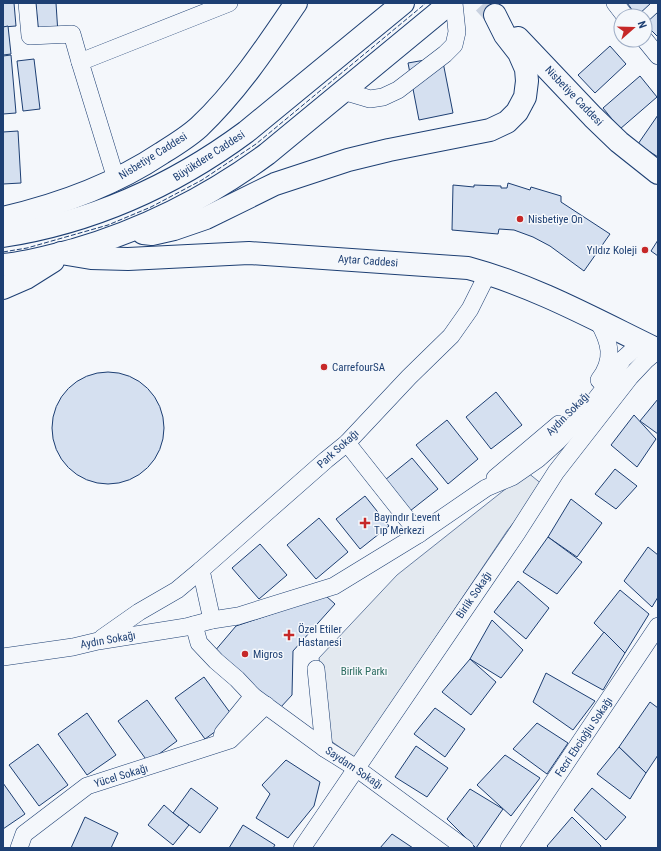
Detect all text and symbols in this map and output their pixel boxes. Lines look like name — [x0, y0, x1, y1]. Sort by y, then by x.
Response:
north arrow — [613, 8, 653, 48]
text: N — [635, 19, 649, 30]
street label: Nisbetiye Caddesi — [542, 63, 606, 129]
street label: Büyükdere Caddesi — [171, 128, 247, 184]
street label: Nisbetiye Caddesi — [116, 130, 190, 182]
place label: Nisbetiye On — [528, 213, 583, 226]
marker: Nisbetiye On — [515, 214, 525, 224]
place label: Yıldız Koleji — [587, 244, 637, 257]
marker: Yıldız Koleji — [640, 245, 650, 255]
street label: Aytar Caddesi — [338, 252, 398, 270]
place label: CarrefourSA — [332, 361, 386, 374]
marker: CarrefourSA — [319, 362, 329, 372]
street label: Aydın Sokağı — [544, 390, 592, 438]
street label: Park Sokağı — [314, 427, 362, 471]
place label: Bayındır Levent Tıp Merkezi — [374, 511, 440, 537]
marker: Bayındır Levent Tıp Merkezi — [359, 517, 371, 529]
street label: Birlik Sokağı — [454, 569, 494, 621]
place label: Özel Etiler Hastanesi — [298, 623, 342, 649]
street label: Aydın Sokağı — [79, 629, 137, 651]
marker: Özel Etiler Hastanesi — [283, 629, 295, 641]
place label: Migros — [253, 648, 283, 661]
marker: Migros — [240, 649, 250, 659]
park label: Birlik Parkı — [341, 665, 387, 678]
street label: Fecri Ebcioğlu Sokağı — [553, 695, 615, 779]
street label: Saydam Sokağı — [323, 744, 385, 792]
street label: Yücel Sokağı — [92, 762, 150, 790]

